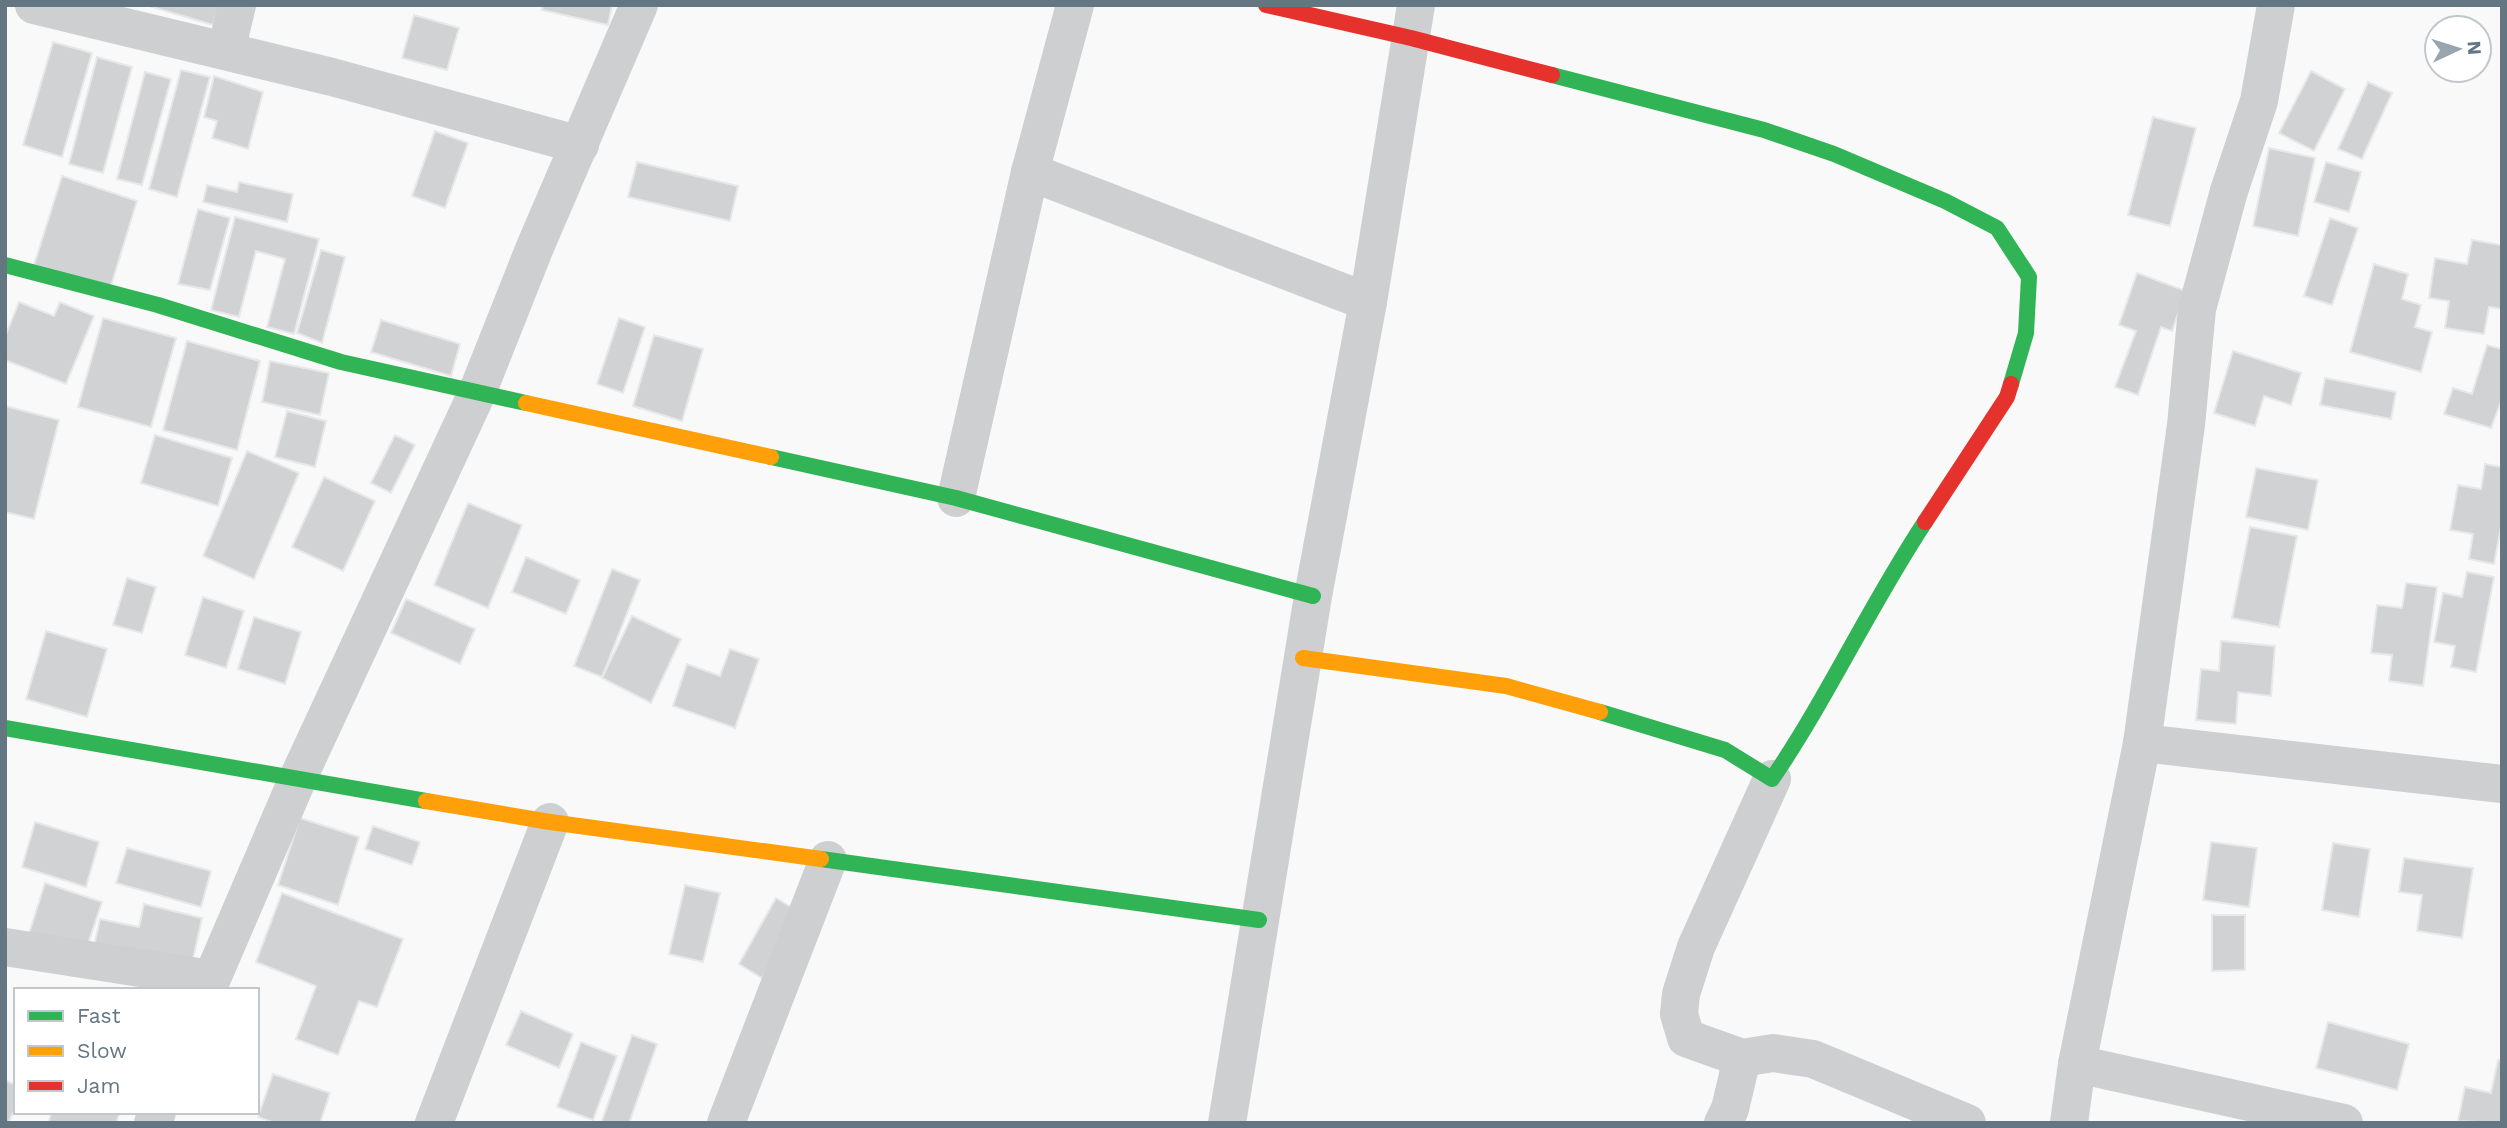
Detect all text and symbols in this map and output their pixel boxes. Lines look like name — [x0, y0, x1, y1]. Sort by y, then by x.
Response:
north arrow — [2423, 14, 2493, 84]
text: N — [2462, 40, 2486, 56]
legend — [14, 988, 259, 1114]
text: Fast — [77, 1003, 121, 1028]
text: Slow — [77, 1038, 127, 1063]
text: Jam — [77, 1073, 120, 1098]

